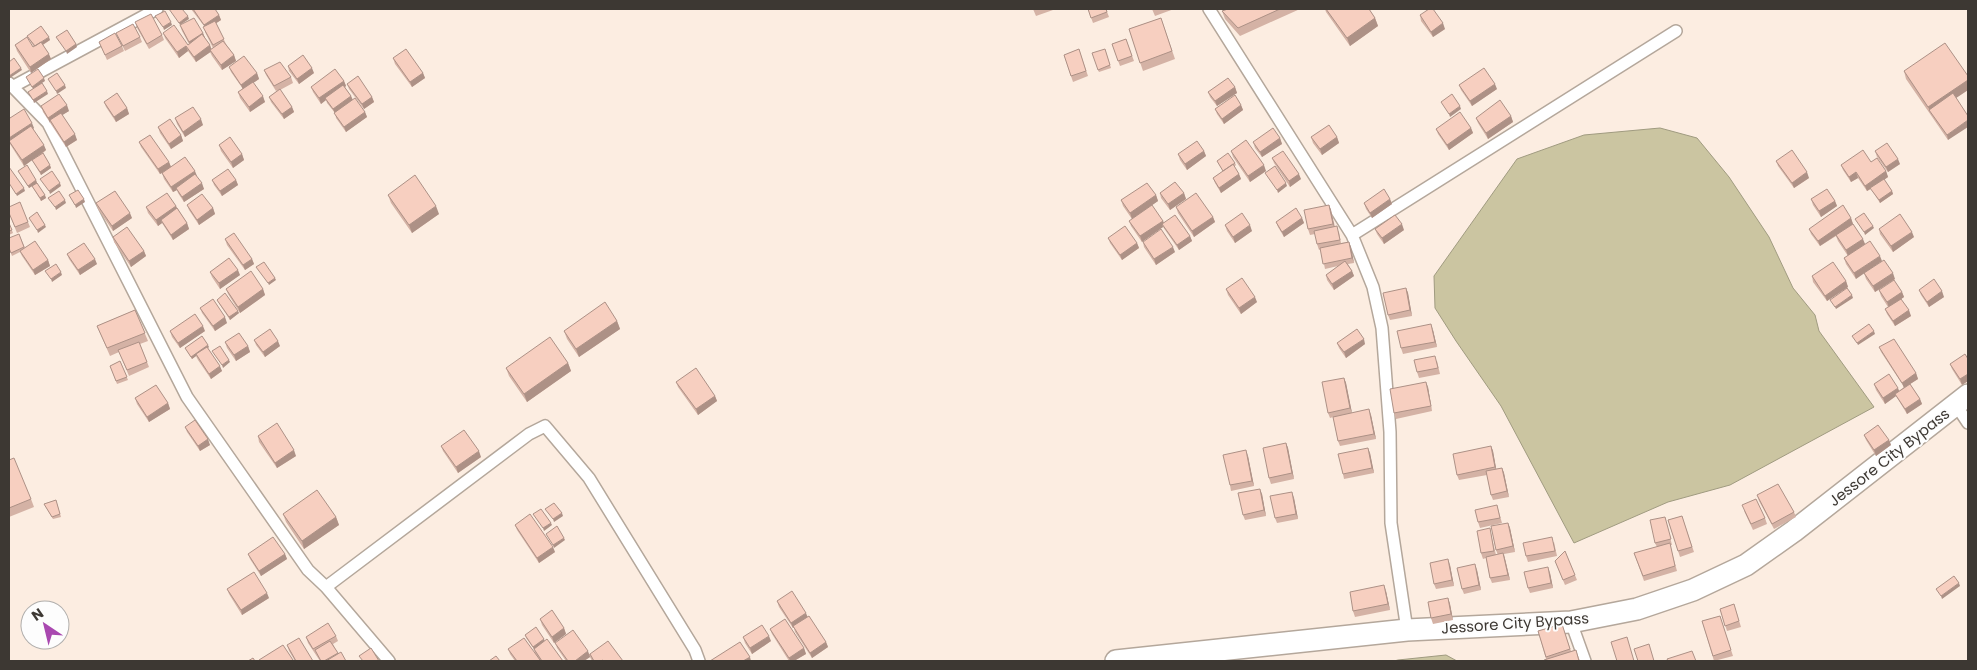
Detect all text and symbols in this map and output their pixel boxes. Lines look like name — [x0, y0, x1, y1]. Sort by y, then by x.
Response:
street label: Jessore City Bypass — [1824, 403, 1954, 511]
north arrow — [20, 600, 70, 650]
text: N — [27, 603, 48, 626]
street label: Jessore City Bypass — [1440, 607, 1590, 639]

